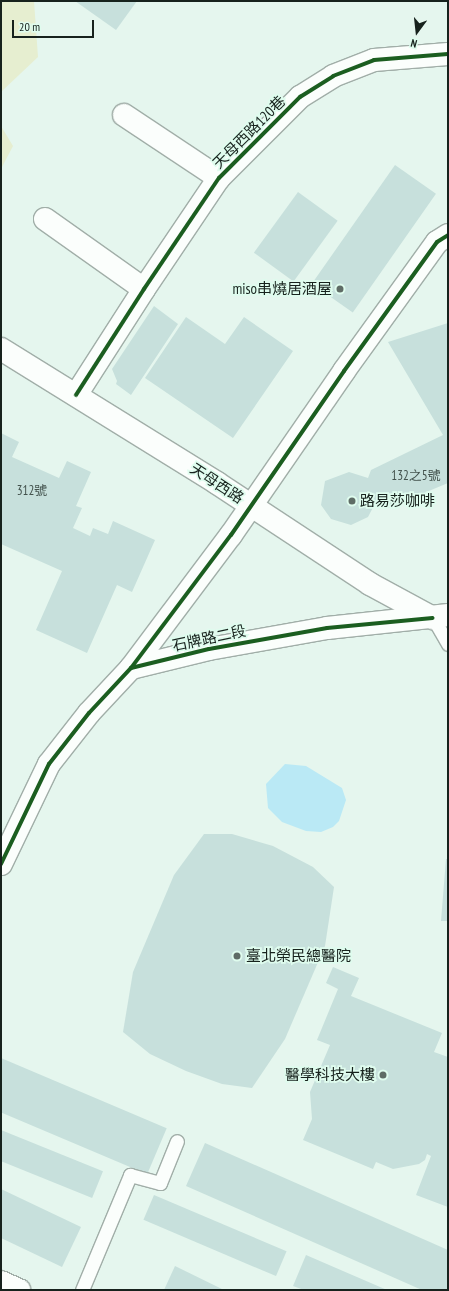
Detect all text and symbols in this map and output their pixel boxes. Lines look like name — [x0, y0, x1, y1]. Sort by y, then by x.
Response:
scale bar — [14, 12, 96, 38]
north arrow — [397, 12, 437, 52]
text: 20 m — [19, 19, 40, 34]
text: N — [409, 36, 419, 51]
street label: 天母西路120巷 — [209, 92, 289, 172]
place label: miso串燒居酒屋 — [232, 280, 332, 298]
marker: miso串燒居酒屋 — [335, 284, 345, 294]
street label: 天母西路 — [187, 459, 247, 507]
house number: 132之5號 — [391, 468, 441, 484]
house number: 312號 — [17, 483, 47, 499]
place label: 路易莎咖啡 — [360, 492, 435, 510]
marker: 路易莎咖啡 — [347, 496, 357, 506]
street label: 石牌路二段 — [170, 621, 248, 655]
place label: 臺北榮民總醫院 — [246, 947, 351, 965]
marker: 臺北榮民總醫院 — [231, 950, 243, 962]
place label: 醫學科技大樓 — [285, 1066, 375, 1084]
marker: 醫學科技大樓 — [378, 1070, 388, 1080]

